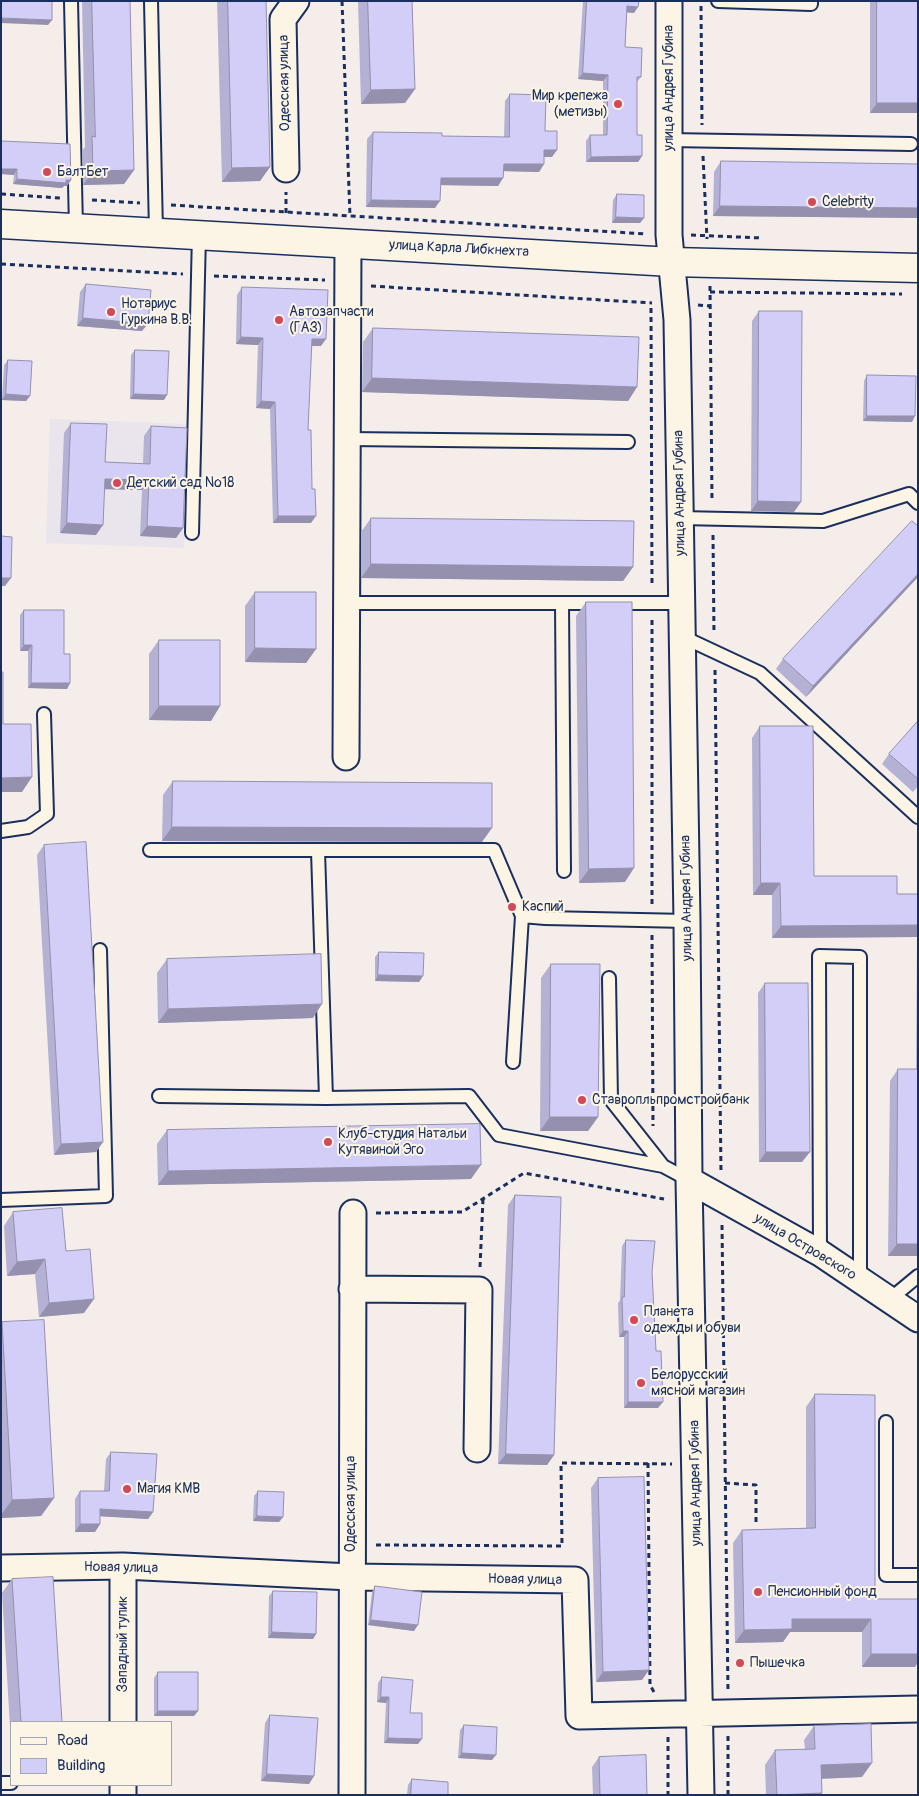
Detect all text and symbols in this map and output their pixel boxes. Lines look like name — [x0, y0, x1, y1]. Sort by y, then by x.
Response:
street label: улица Андрея Губина — [661, 25, 677, 151]
street label: Одесская улица — [276, 35, 294, 131]
place label: Мир крепежа (метизы) — [532, 88, 608, 120]
marker: Мир крепежа (метизы) — [612, 98, 624, 110]
place label: БалтБет — [57, 164, 109, 180]
marker: БалтБет — [41, 166, 53, 178]
place label: Celebrity — [822, 194, 874, 210]
marker: Celebrity — [806, 196, 818, 208]
street label: улица Карла Либкнехта — [389, 237, 529, 261]
place label: Нотариус Гуркина В.В. — [121, 296, 192, 328]
place label: Автозапчасти (ГАЗ) — [289, 304, 374, 336]
marker: Нотариус Гуркина В.В. — [105, 306, 117, 318]
marker: Автозапчасти (ГАЗ) — [273, 314, 285, 326]
street label: улица Андрея Губина — [671, 430, 689, 556]
place label: Детский сад №18 — [127, 475, 234, 491]
marker: Детский сад №18 — [111, 477, 123, 489]
street label: улица Андрея Губина — [678, 835, 696, 961]
place label: Каспий — [522, 899, 564, 915]
marker: Каспий — [506, 901, 518, 913]
place label: Ставропльпромстройбанк — [592, 1092, 750, 1108]
marker: Ставропльпромстройбанк — [576, 1094, 588, 1106]
place label: Клуб-студия Натальи Кутявиной Эго — [338, 1126, 466, 1158]
marker: Клуб-студия Натальи Кутявиной Эго — [322, 1136, 334, 1148]
street label: улица Островского — [751, 1210, 859, 1284]
place label: Планета одежды и обуви — [644, 1304, 740, 1336]
marker: Планета одежды и обуви — [628, 1314, 640, 1326]
place label: Белорусский мясной магазин — [651, 1367, 745, 1400]
marker: Белорусский мясной магазин — [635, 1377, 647, 1389]
street label: улица Андрея Губина — [687, 1420, 705, 1546]
street label: Одесская улица — [343, 1456, 359, 1552]
place label: Магия КМВ — [137, 1481, 200, 1497]
marker: Магия КМВ — [121, 1483, 133, 1495]
street label: Новая улица — [84, 1559, 158, 1577]
street label: Новая улица — [488, 1571, 562, 1589]
place label: Пенсионный фонд — [768, 1584, 877, 1600]
marker: Пенсионный фонд — [752, 1586, 764, 1598]
street label: Западный тупик — [115, 1596, 131, 1692]
place label: Пышечка — [750, 1655, 805, 1671]
marker: Пышечка — [734, 1657, 746, 1669]
legend — [10, 1721, 172, 1786]
text: Road — [57, 1731, 88, 1750]
text: Building — [57, 1756, 105, 1775]

